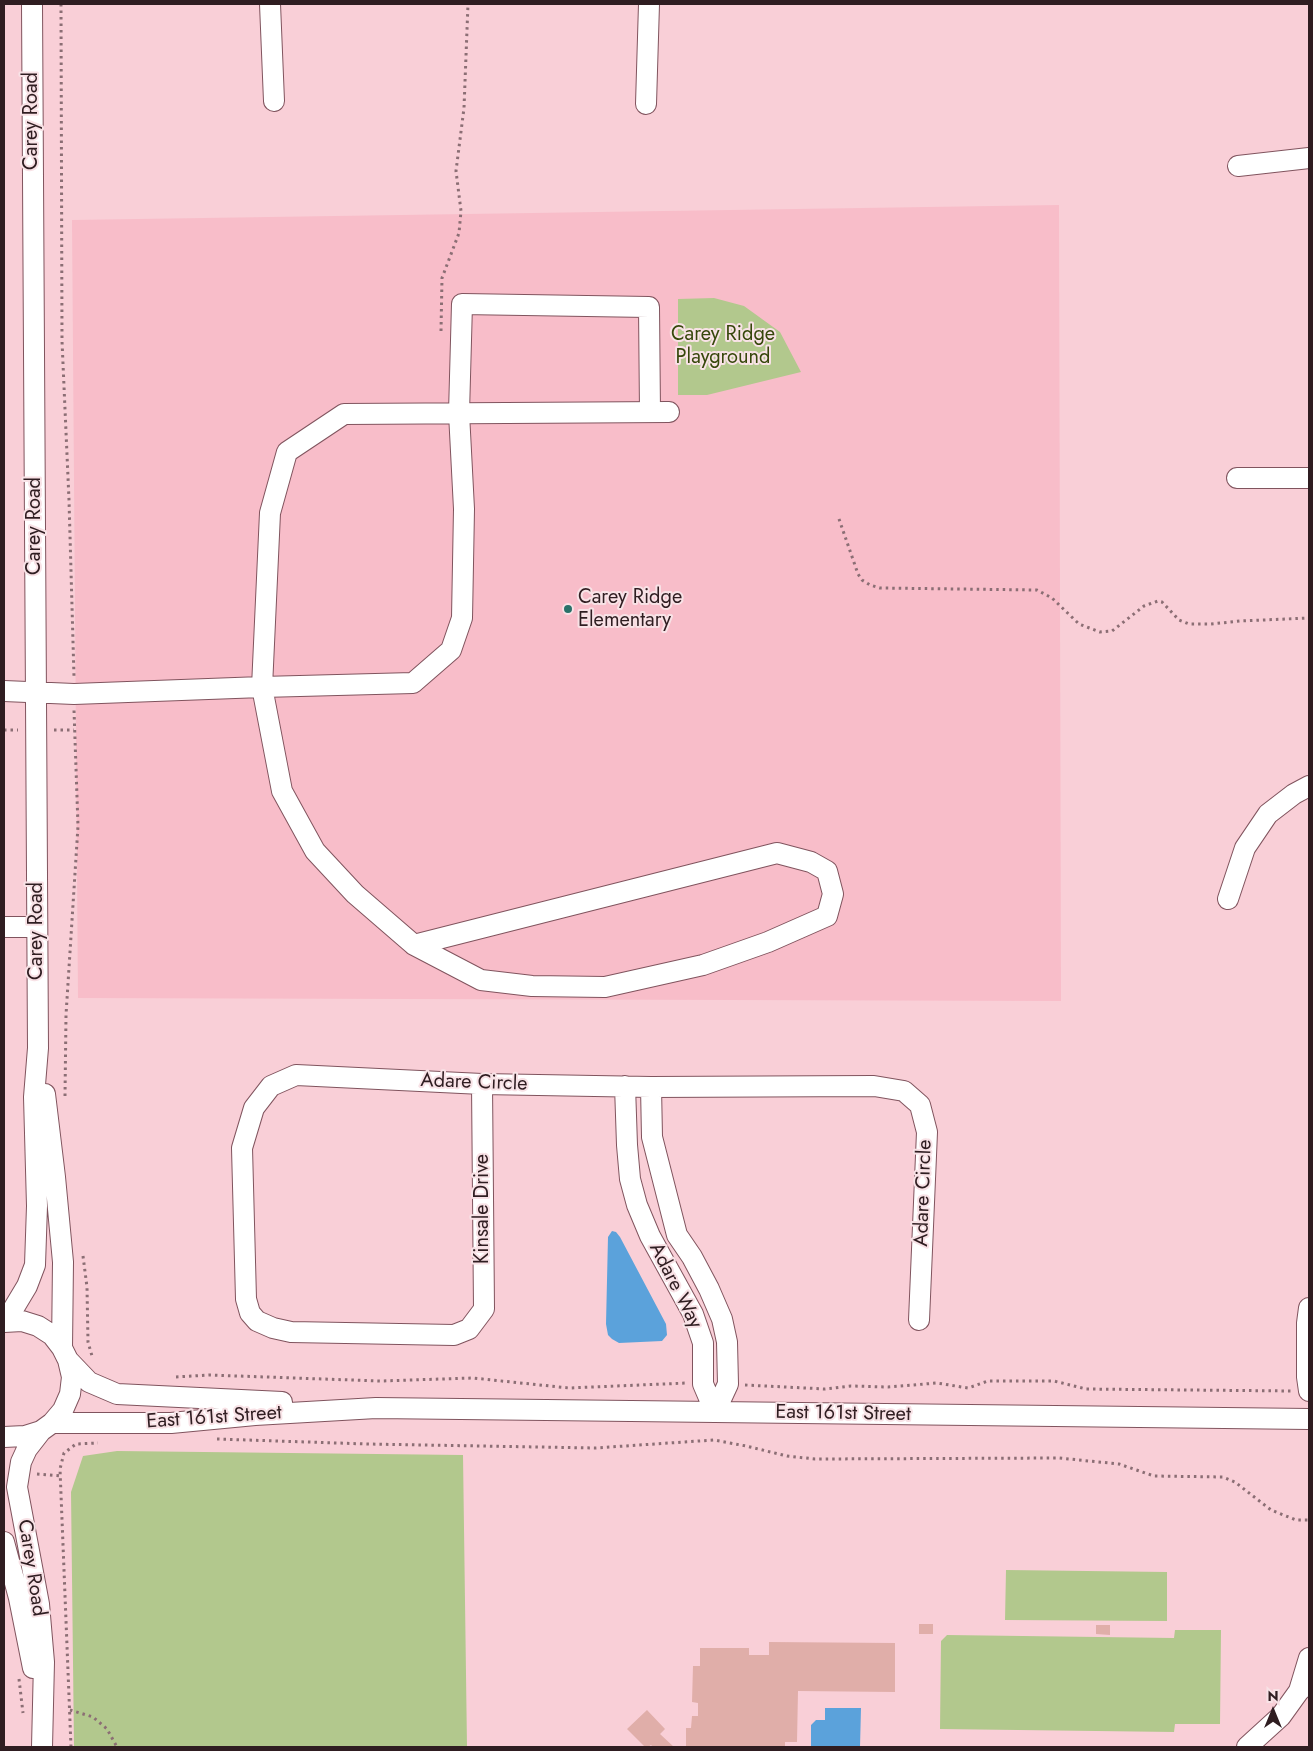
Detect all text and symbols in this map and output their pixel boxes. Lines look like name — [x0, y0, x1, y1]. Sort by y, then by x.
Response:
street label: Carey Road — [20, 72, 44, 170]
park label: Carey Ridge Playground — [671, 323, 775, 370]
street label: Carey Road — [23, 477, 47, 575]
place label: Carey Ridge Elementary — [578, 586, 682, 633]
marker: Carey Ridge Elementary — [562, 603, 574, 615]
street label: Carey Road — [25, 882, 49, 980]
street label: Adare Circle — [420, 1069, 528, 1097]
street label: Adare Circle — [910, 1139, 938, 1247]
street label: Kinsale Drive — [471, 1154, 495, 1264]
street label: Adare Way — [643, 1239, 707, 1333]
street label: East 161st Street — [146, 1401, 282, 1435]
street label: East 161st Street — [775, 1401, 911, 1427]
street label: Carey Road — [11, 1518, 51, 1618]
north arrow — [1248, 1686, 1298, 1736]
text: N — [1267, 1686, 1279, 1706]

